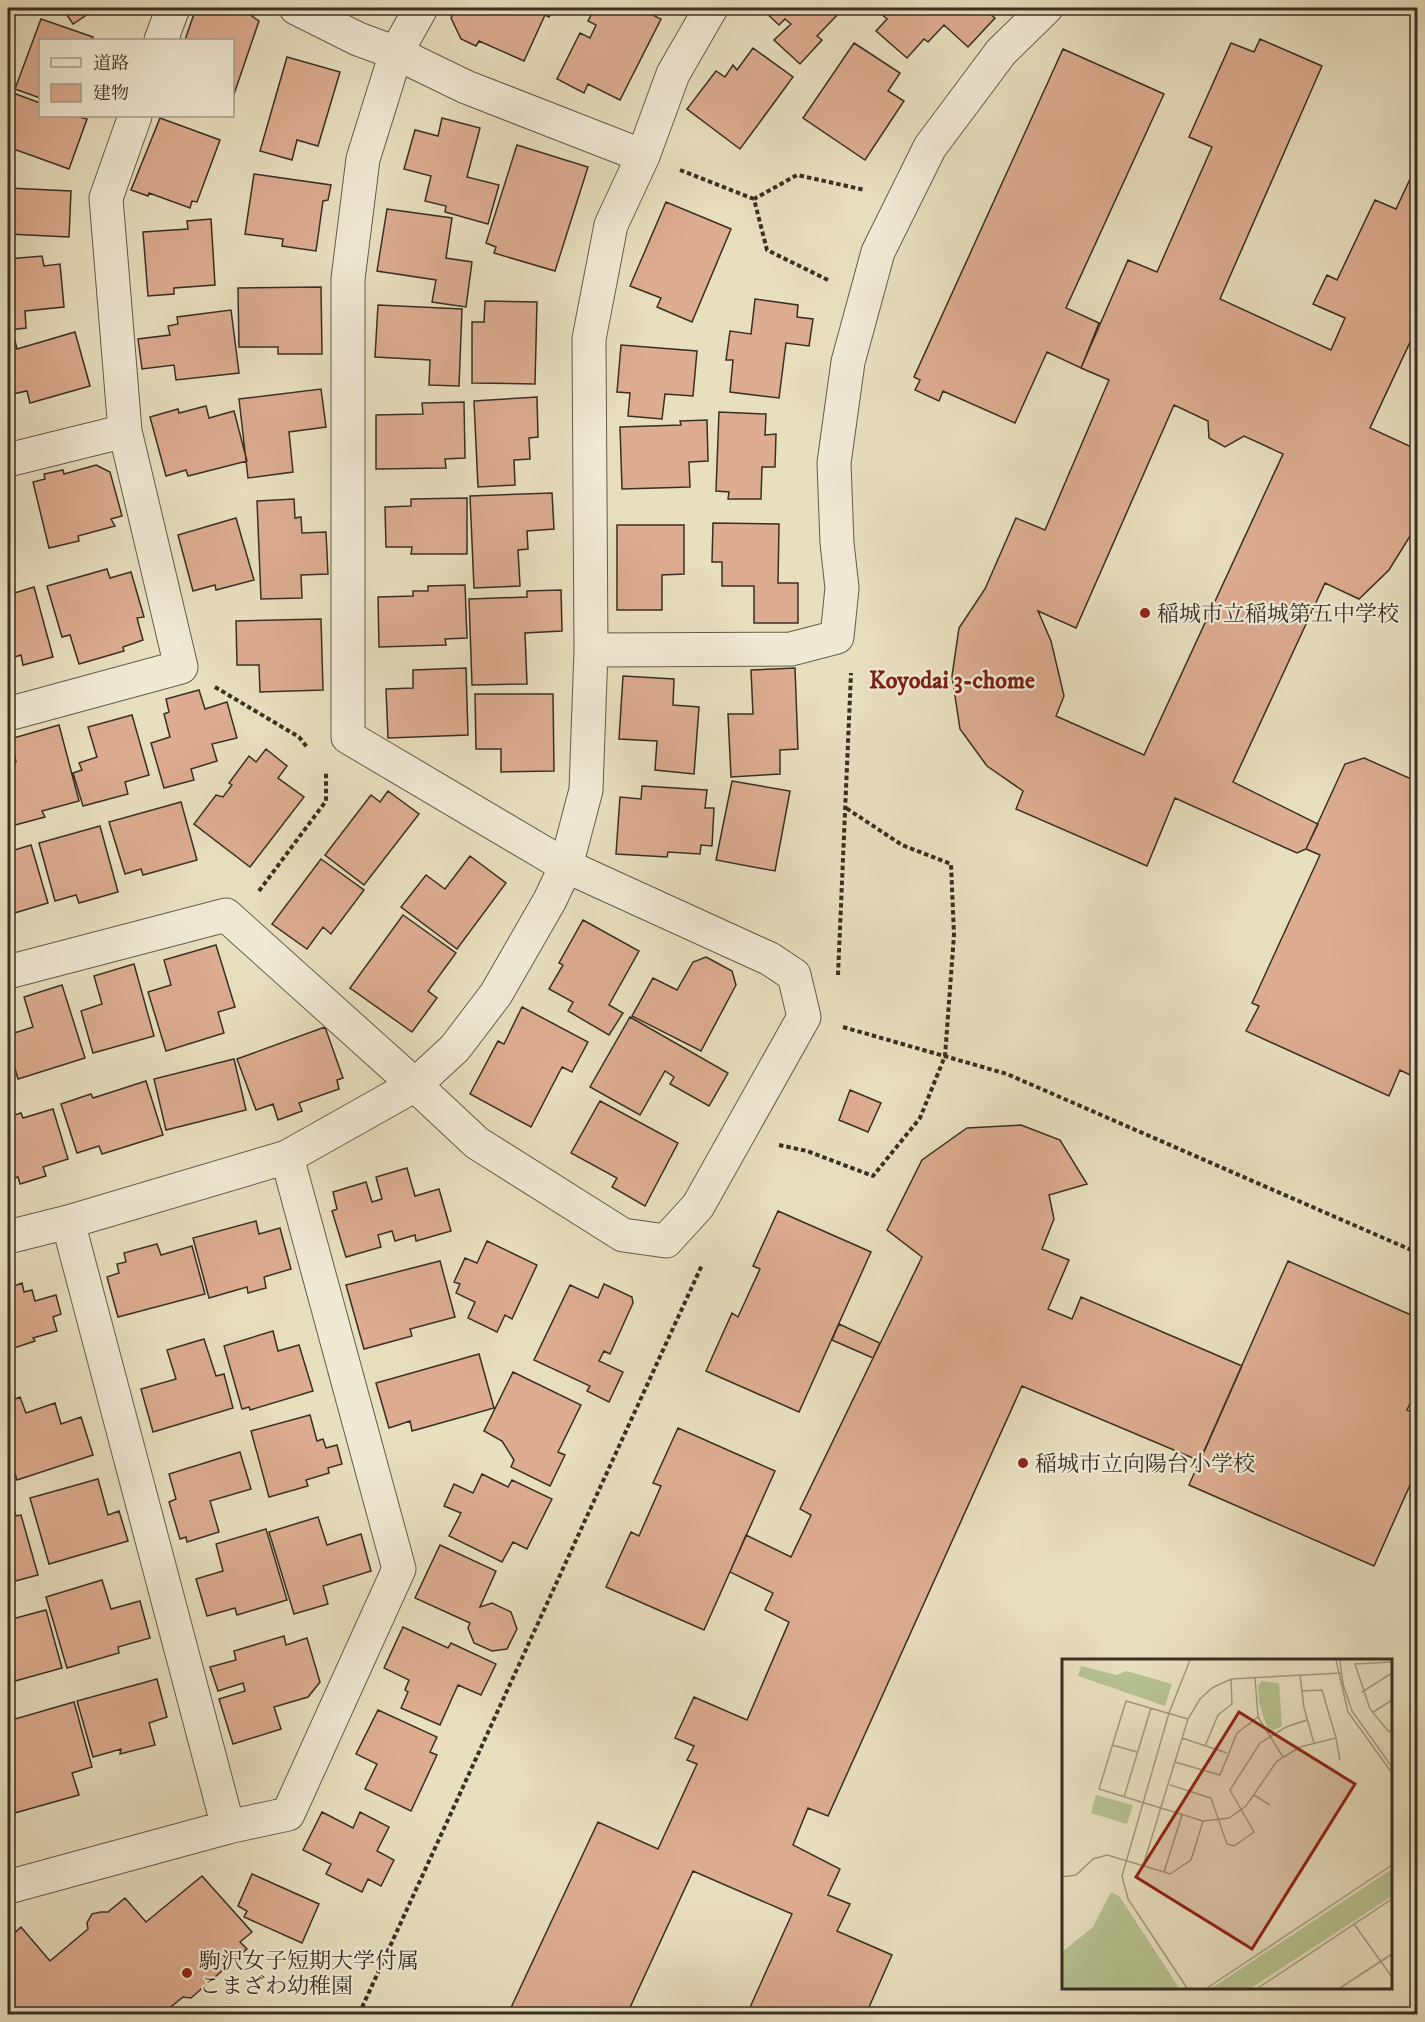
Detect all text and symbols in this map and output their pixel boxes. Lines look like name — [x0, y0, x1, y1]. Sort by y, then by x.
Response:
legend — [39, 39, 234, 117]
text: 道路 — [93, 53, 129, 75]
text: 建物 — [93, 83, 129, 105]
place label: 稲城市立稲城第五中学校 — [1157, 601, 1399, 628]
marker: 稲城市立稲城第五中学校 — [1138, 606, 1152, 620]
district label: Koyodai 3-chome — [869, 666, 1035, 696]
place label: 稲城市立向陽台小学校 — [1035, 1451, 1255, 1478]
marker: 稲城市立向陽台小学校 — [1016, 1456, 1030, 1470]
inset map — [1062, 1659, 1392, 1989]
place label: 駒沢女子短期大学付属 こまざわ幼稚園 — [199, 1948, 419, 2000]
marker: 駒沢女子短期大学付属 こまざわ幼稚園 — [180, 1966, 194, 1980]

